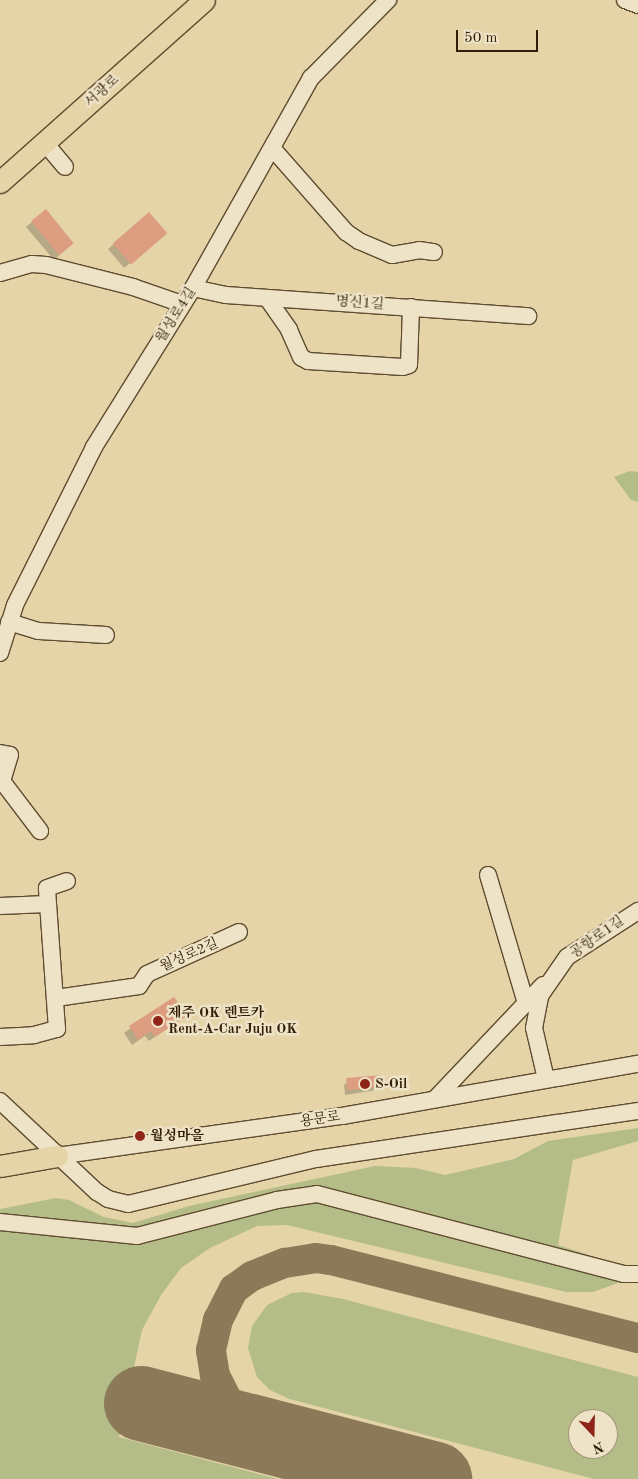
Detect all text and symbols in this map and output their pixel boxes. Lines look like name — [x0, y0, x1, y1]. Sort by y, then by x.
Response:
scale bar — [458, 20, 540, 52]
text: 50 m — [464, 31, 498, 46]
street label: 서광로 — [81, 71, 123, 111]
street label: 월성로4길 — [152, 284, 200, 346]
street label: 명신1길 — [335, 293, 385, 313]
street label: 공항로1길 — [567, 912, 627, 962]
street label: 월성로2길 — [157, 935, 221, 975]
place label: 제주 OK 렌트카 Rent-A-Car Juju OK — [168, 1005, 297, 1038]
marker: 제주 OK 렌트카 Rent-A-Car Juju OK — [152, 1015, 164, 1027]
place label: S-Oil — [375, 1076, 407, 1092]
marker: S-Oil — [359, 1078, 371, 1090]
street label: 용문로 — [299, 1108, 341, 1130]
place label: 월성마을 — [150, 1128, 204, 1144]
marker: 월성마을 — [134, 1130, 146, 1142]
north arrow — [568, 1409, 618, 1459]
text: N — [591, 1439, 606, 1456]

